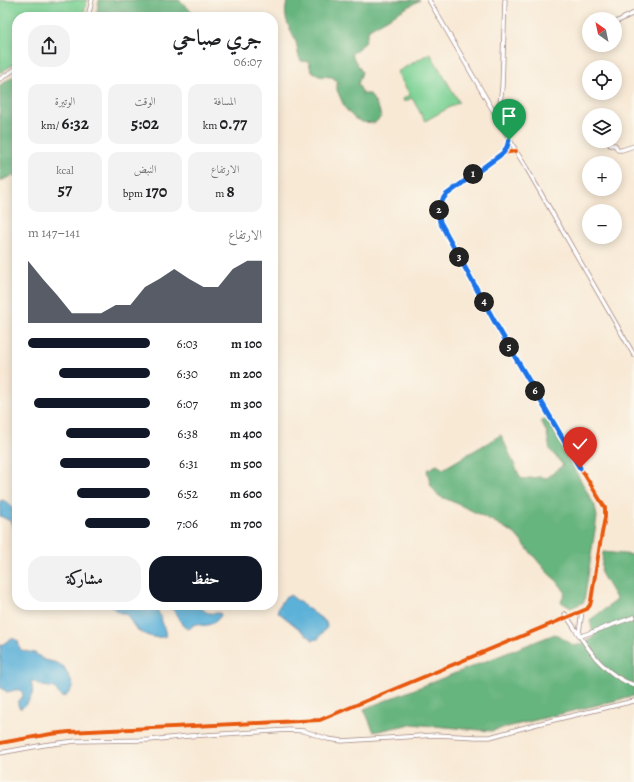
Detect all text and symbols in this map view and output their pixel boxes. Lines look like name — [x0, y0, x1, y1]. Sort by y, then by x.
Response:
north arrow — [582, 12, 622, 52]
map controls — [582, 12, 622, 244]
text: جري صباحي — [172, 23, 262, 53]
button: share — [28, 25, 70, 67]
text: 06:07 — [234, 53, 262, 70]
button: locate — [582, 60, 622, 100]
text: الوتيرة — [55, 94, 75, 109]
text: الوقت — [134, 94, 156, 109]
text: المسافة — [214, 94, 236, 109]
pin — [492, 99, 526, 140]
icon: arrive — [498, 105, 520, 127]
button: layers — [582, 108, 622, 148]
text: 6:32 — [61, 112, 89, 135]
text: 5:02 — [131, 112, 159, 135]
text: 0.77 — [220, 112, 247, 135]
text: /km — [41, 118, 61, 133]
text: km — [203, 118, 220, 133]
button: + — [582, 156, 622, 196]
text: النبض — [134, 162, 156, 177]
text: الارتفاع — [211, 162, 239, 177]
text: kcal — [56, 163, 74, 178]
pin: 1 — [463, 164, 483, 184]
text: 1 — [471, 166, 475, 181]
text: 57 — [58, 178, 72, 201]
text: 170 — [145, 180, 167, 203]
text: 8 — [227, 180, 235, 203]
text: bpm — [123, 186, 145, 201]
text: m — [215, 186, 227, 201]
pin: 2 — [429, 200, 449, 220]
text: 2 — [436, 202, 442, 217]
button: − — [582, 204, 622, 244]
text: 141–147 m — [28, 224, 80, 241]
text: الارتفاع — [228, 226, 262, 243]
pin: 3 — [449, 247, 469, 267]
text: 3 — [457, 249, 461, 264]
pin: 4 — [474, 292, 494, 312]
text: 4 — [481, 294, 487, 309]
text: 6:03 — [177, 335, 198, 352]
text: 100 m — [231, 335, 262, 352]
pin: 5 — [499, 337, 519, 357]
text: 5 — [507, 339, 511, 354]
text: 6:30 — [177, 365, 198, 382]
text: 200 m — [229, 365, 262, 382]
pin: 6 — [525, 381, 545, 401]
text: 6 — [532, 383, 538, 398]
text: 6:07 — [177, 395, 198, 412]
text: 300 m — [230, 395, 262, 412]
text: 6:38 — [177, 425, 198, 442]
text: 400 m — [230, 425, 262, 442]
pin — [563, 427, 597, 468]
icon: check — [569, 433, 591, 455]
text: 6:31 — [179, 455, 198, 472]
text: 500 m — [230, 455, 262, 472]
text: 6:52 — [177, 485, 198, 502]
text: 600 m — [230, 485, 262, 502]
text: 7:06 — [177, 515, 198, 532]
text: 700 m — [230, 515, 262, 532]
button: مشاركة — [28, 556, 141, 602]
button: حفظ — [149, 556, 262, 602]

